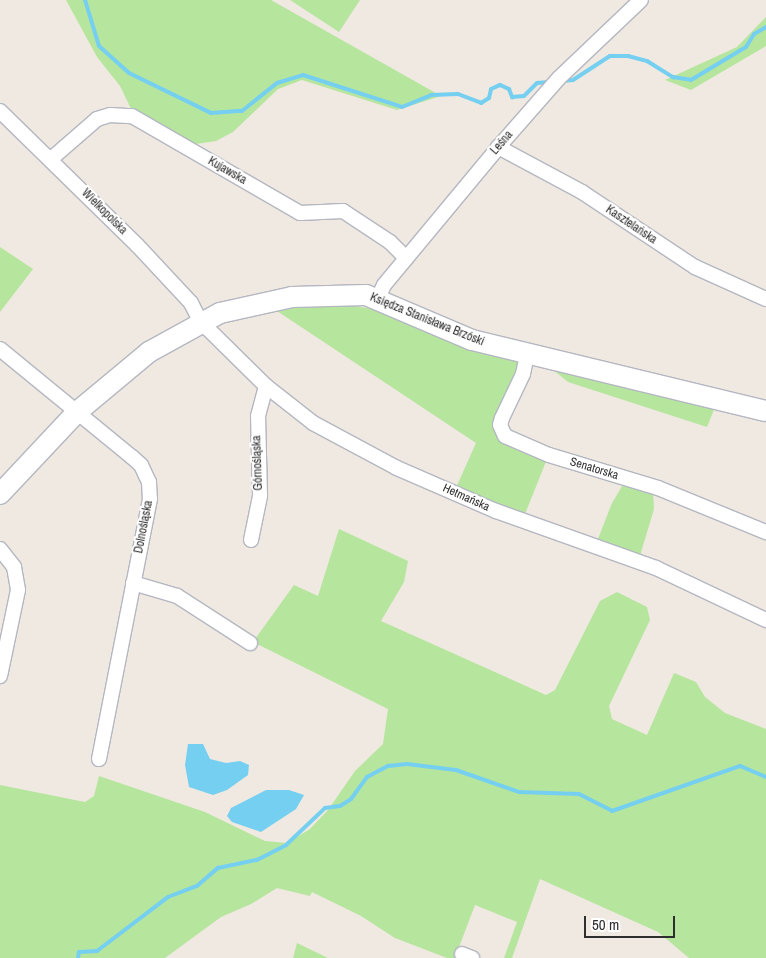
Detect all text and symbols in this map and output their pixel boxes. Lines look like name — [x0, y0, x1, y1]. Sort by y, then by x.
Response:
street label: Leśna — [488, 128, 516, 158]
street label: Kujawska — [205, 154, 249, 188]
street label: Wielkopolska — [78, 186, 130, 238]
street label: Kasztelańska — [603, 203, 659, 247]
street label: Księdza Stanisława Brzóski — [368, 290, 486, 350]
street label: Górnośląska — [250, 435, 266, 491]
street label: Senatorska — [568, 455, 620, 483]
street label: Hetmańska — [440, 481, 492, 515]
street label: Dolnośląska — [132, 499, 156, 555]
scale bar — [586, 906, 677, 938]
text: 50 m — [592, 914, 619, 935]

